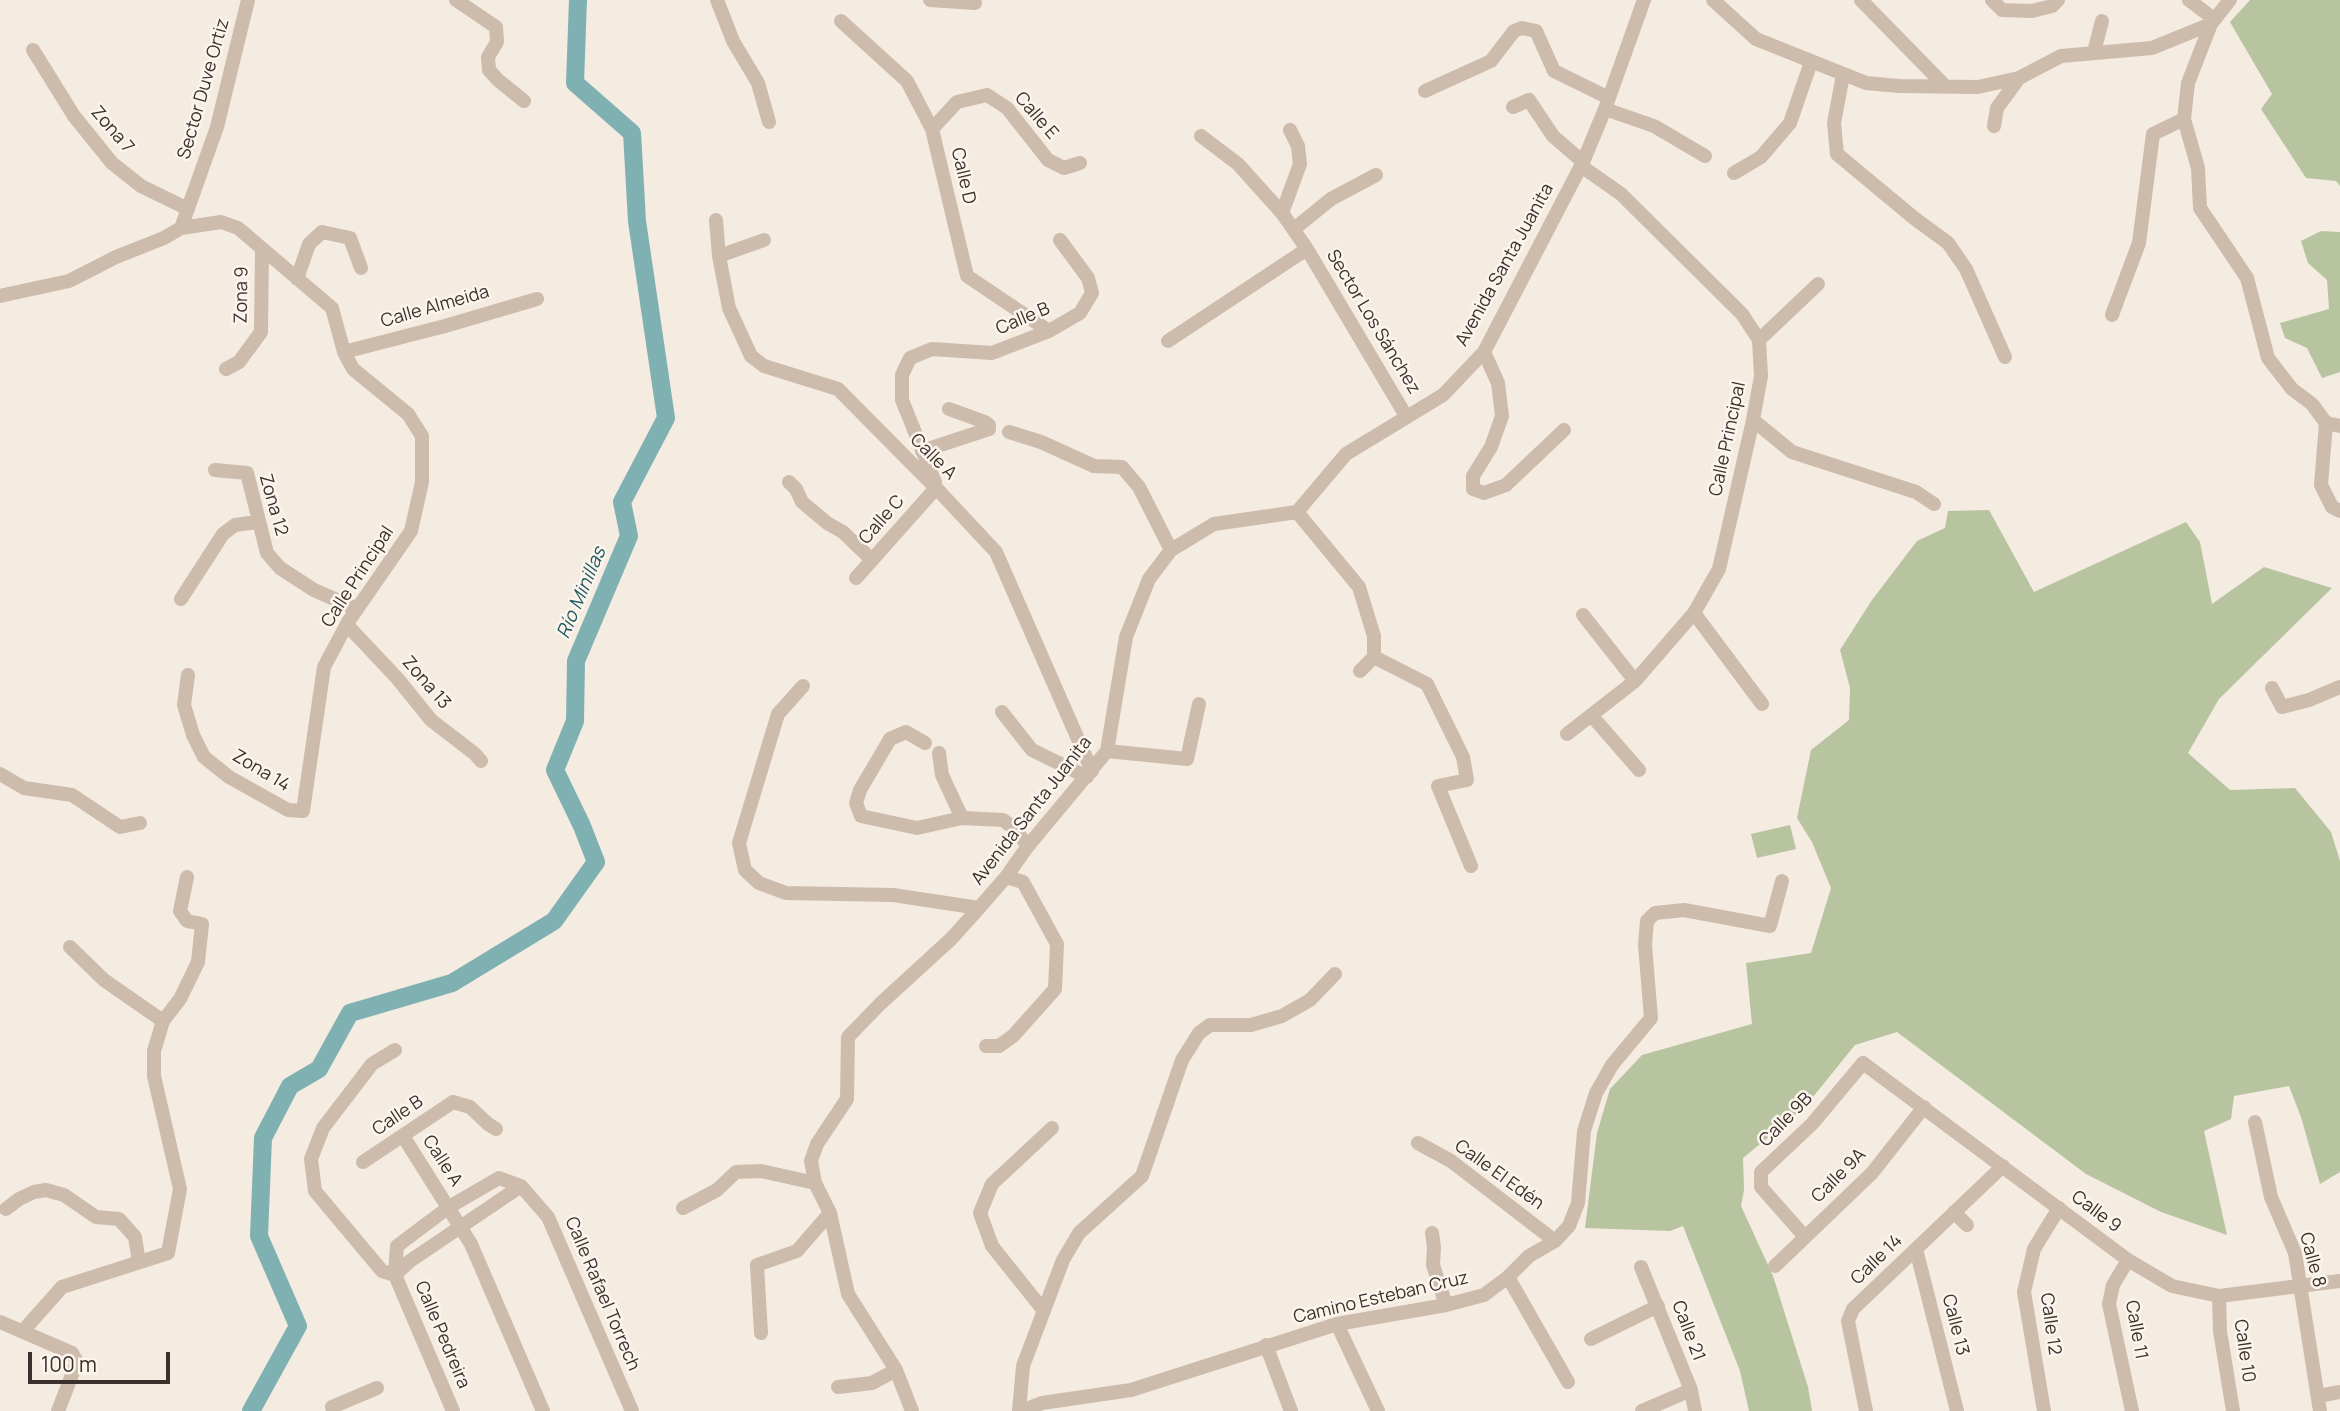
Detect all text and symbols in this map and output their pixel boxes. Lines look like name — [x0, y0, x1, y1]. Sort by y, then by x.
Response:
street label: Sector Duve Ortiz — [174, 16, 234, 162]
street label: Calle E — [1010, 88, 1062, 144]
street label: Zona 7 — [86, 102, 138, 158]
street label: Calle D — [946, 146, 980, 206]
street label: Avenida Santa Juanita — [1451, 180, 1559, 350]
street label: Sector Los Sánchez — [1321, 246, 1425, 398]
street label: Zona 9 — [231, 266, 253, 324]
street label: Calle Almeida — [378, 281, 492, 333]
street label: Calle B — [993, 298, 1053, 340]
street label: Calle Principal — [1705, 380, 1751, 498]
street label: Calle A — [905, 429, 961, 485]
street label: Zona 12 — [254, 472, 292, 538]
street label: Calle C — [855, 491, 909, 549]
street label: Calle Principal — [317, 522, 399, 632]
water label: Río Minillas — [553, 544, 611, 642]
street label: Zona 13 — [397, 652, 455, 714]
street label: Avenida Santa Juanita — [967, 732, 1097, 890]
street label: Zona 14 — [228, 745, 294, 797]
street label: Calle 9B — [1755, 1088, 1817, 1152]
street label: Calle B — [369, 1091, 427, 1141]
street label: Calle A — [417, 1131, 467, 1191]
street label: Calle El Edén — [1450, 1135, 1548, 1215]
street label: Calle 9A — [1807, 1144, 1871, 1208]
street label: Calle 9 — [2067, 1186, 2125, 1238]
street label: Calle Rafael Torrech — [560, 1214, 644, 1374]
street label: Calle 14 — [1847, 1230, 1907, 1290]
street label: Calle 8 — [2294, 1230, 2330, 1290]
street label: Camino Esteban Cruz — [1291, 1267, 1471, 1329]
street label: Calle Pedreira — [410, 1278, 474, 1392]
street label: Calle 12 — [2035, 1291, 2065, 1357]
street label: Calle 13 — [1937, 1292, 1973, 1358]
street label: Calle 21 — [1667, 1298, 1709, 1364]
street label: Calle 11 — [2120, 1299, 2152, 1361]
street label: Calle 10 — [2229, 1318, 2259, 1384]
scale bar — [32, 1338, 173, 1382]
text: 100 m — [41, 1350, 97, 1378]

